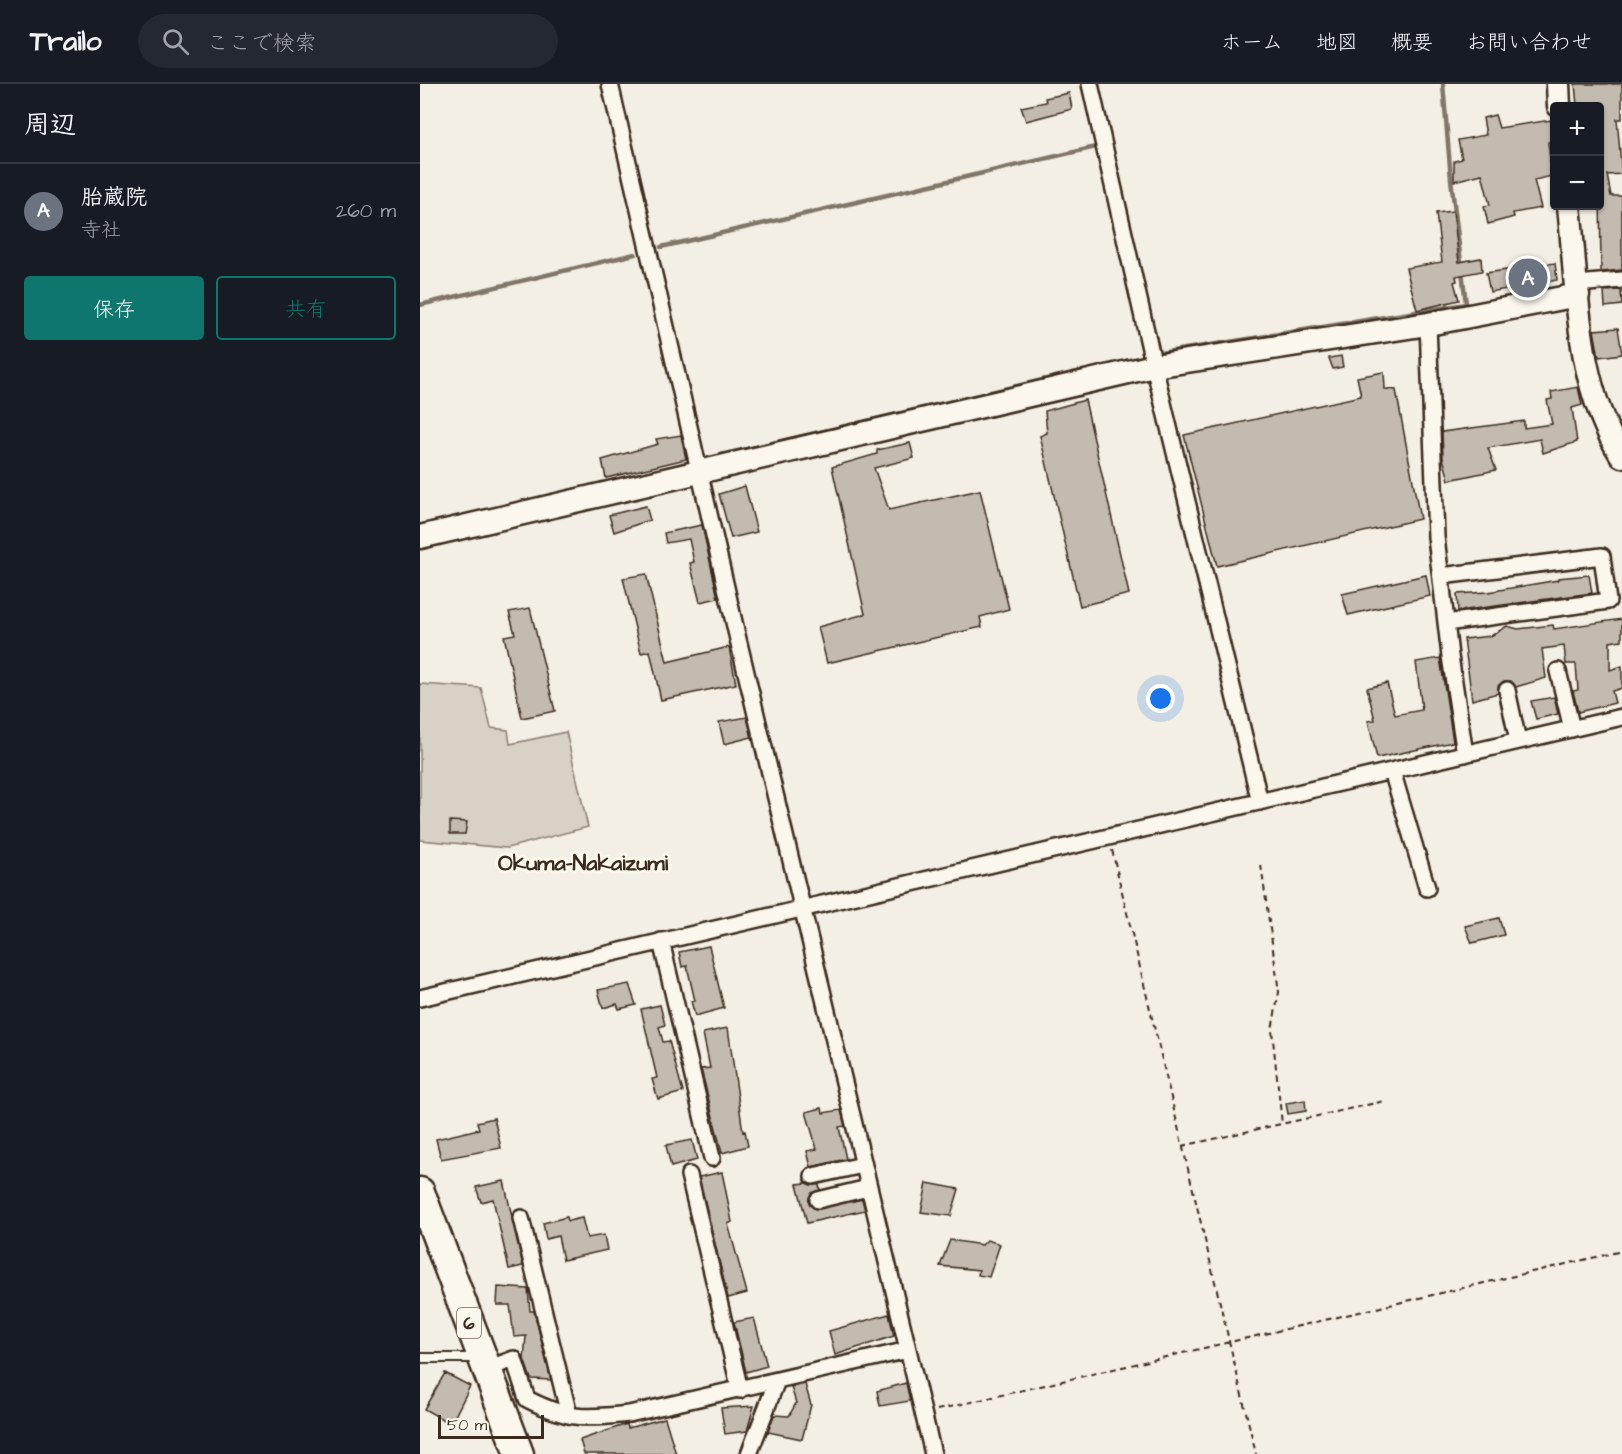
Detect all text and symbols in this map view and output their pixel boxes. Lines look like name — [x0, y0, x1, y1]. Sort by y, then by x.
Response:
search box — [138, 14, 558, 68]
text: Trailo — [30, 22, 102, 61]
icon: search — [159, 25, 192, 58]
text: ここで検索 — [207, 28, 317, 59]
text: ホーム — [1221, 28, 1283, 57]
text: 地図 — [1316, 28, 1358, 57]
text: 概要 — [1391, 28, 1433, 57]
text: お問い合わせ — [1466, 28, 1592, 57]
map controls — [1550, 102, 1604, 210]
button: + — [1550, 102, 1604, 156]
text: 周辺 — [24, 107, 76, 143]
button: − — [1550, 156, 1604, 210]
text: 胎蔵院 — [81, 182, 147, 213]
text: A — [37, 197, 50, 225]
text: 260 m — [336, 197, 396, 225]
text: 寺社 — [81, 216, 121, 244]
pin: A — [1508, 256, 1548, 300]
button: 保存 — [24, 276, 204, 340]
button: 共有 — [216, 276, 396, 340]
your location — [1146, 684, 1175, 713]
district label: Okuma-Nakaizumi — [498, 848, 669, 879]
road number: 6 — [457, 1308, 481, 1338]
scale bar — [438, 1412, 544, 1440]
text: 50 m — [447, 1414, 487, 1436]

